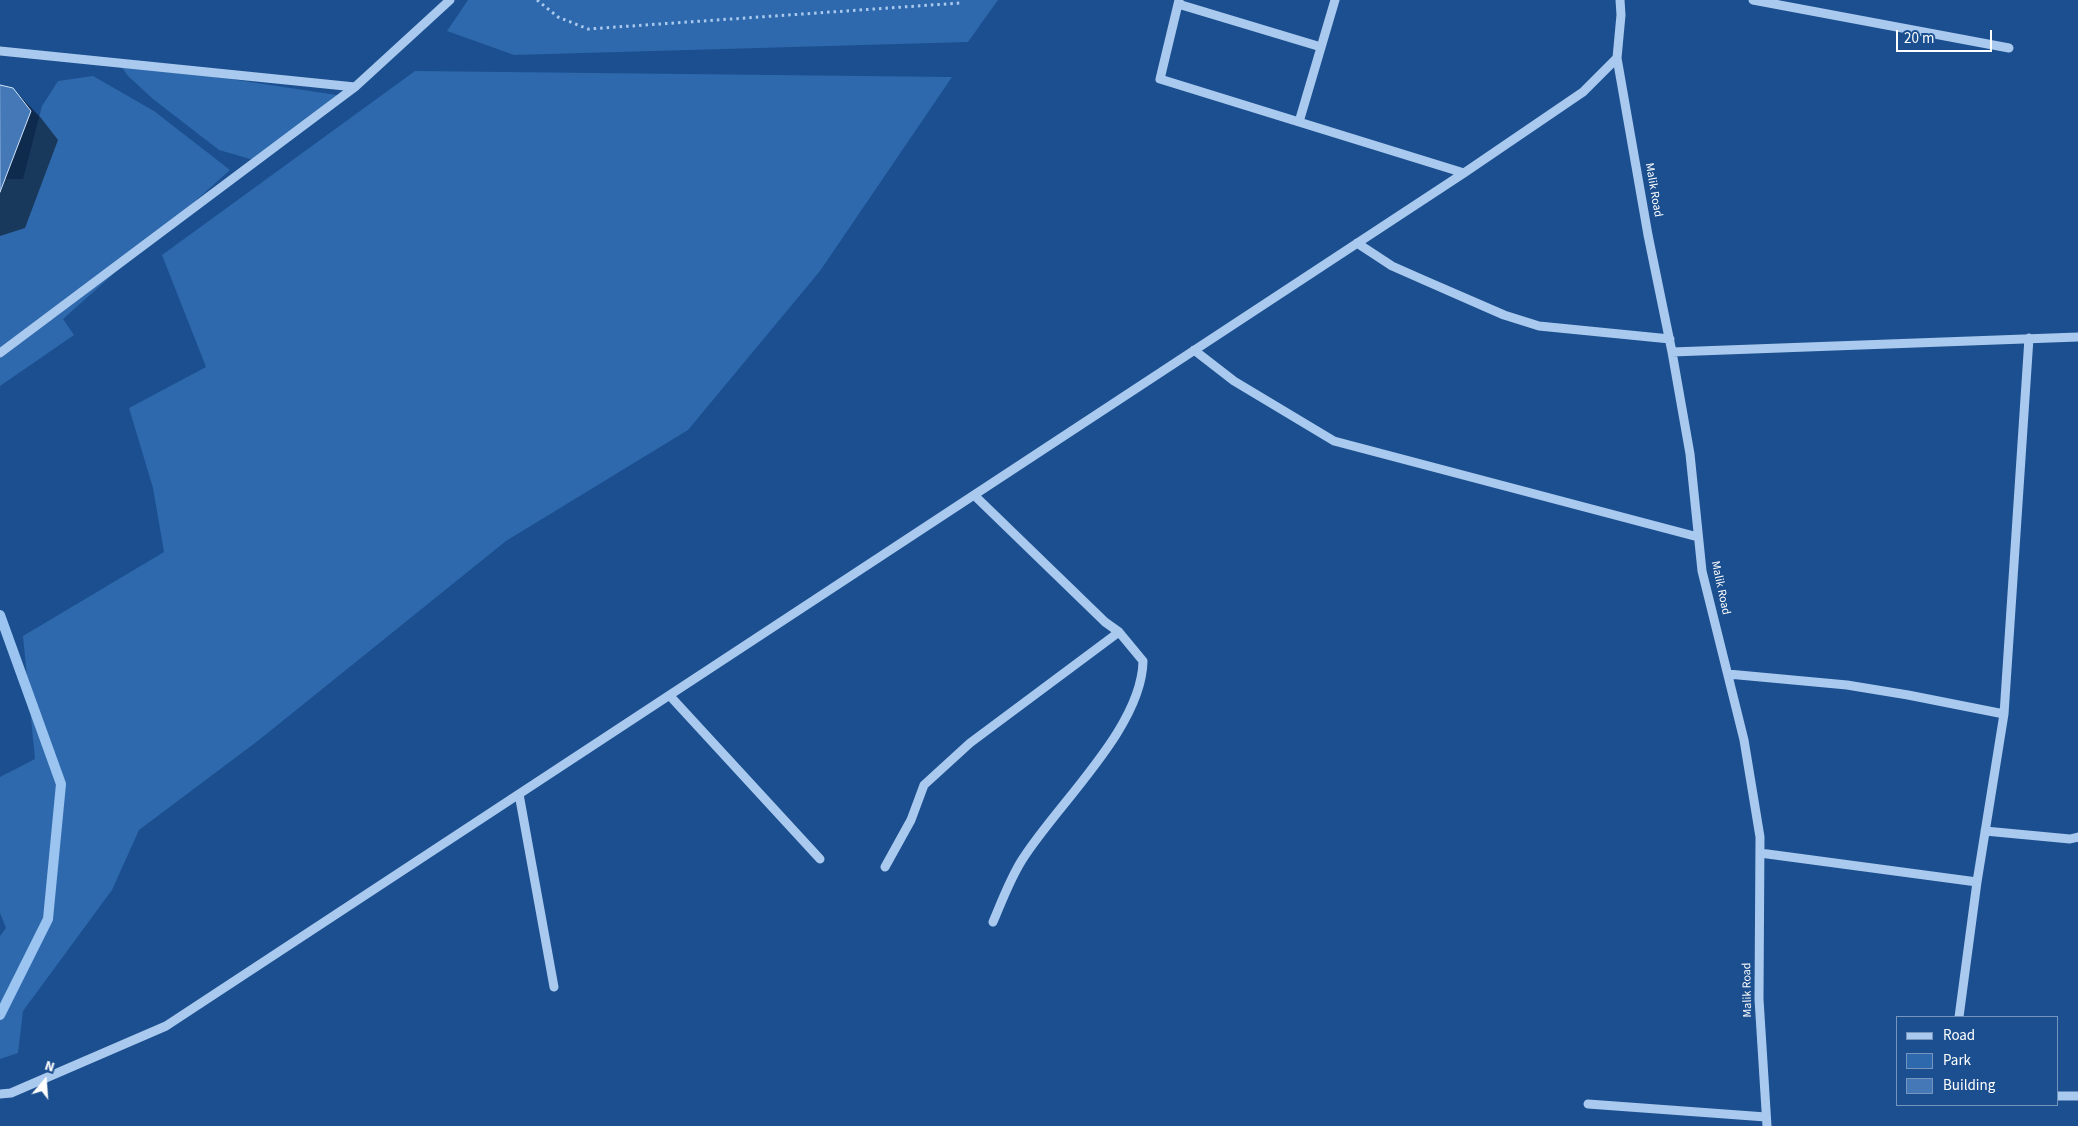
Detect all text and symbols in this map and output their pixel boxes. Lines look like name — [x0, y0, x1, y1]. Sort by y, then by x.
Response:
scale bar — [1898, 20, 1994, 52]
text: 20 m — [1904, 28, 1934, 49]
street label: Malik Road — [1641, 162, 1665, 218]
street label: Malik Road — [1707, 560, 1733, 616]
street label: Malik Road — [1740, 962, 1756, 1018]
legend — [1896, 1016, 2058, 1106]
text: Road — [1943, 1025, 1975, 1046]
text: Park — [1943, 1050, 1971, 1071]
north arrow — [20, 1056, 70, 1106]
text: N — [42, 1056, 57, 1078]
text: Building — [1943, 1075, 1995, 1096]

